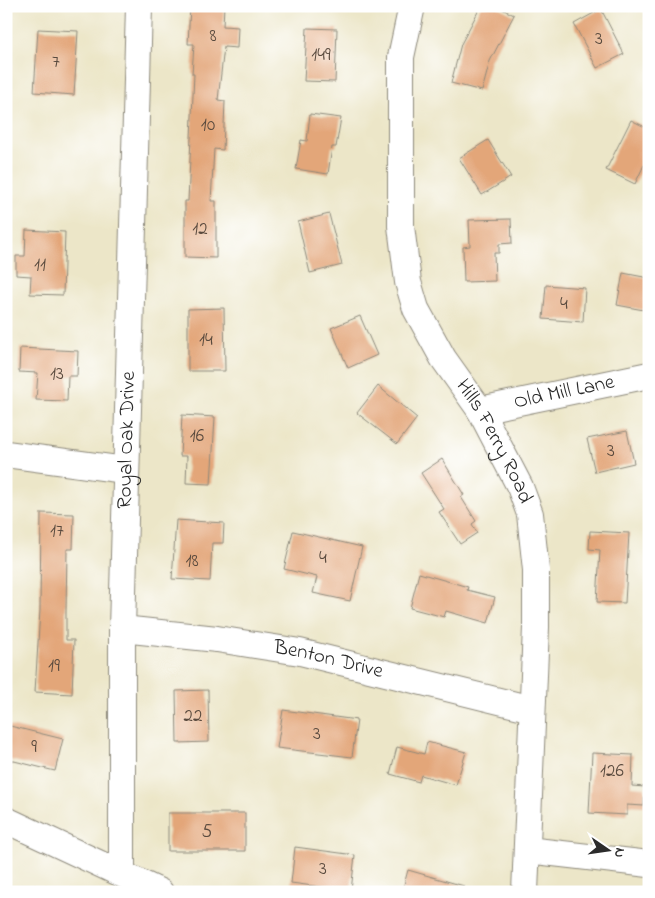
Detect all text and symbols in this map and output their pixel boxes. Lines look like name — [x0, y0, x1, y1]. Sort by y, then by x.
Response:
house number: 8 — [209, 23, 217, 50]
house number: 3 — [595, 26, 603, 53]
house number: 149 — [311, 42, 331, 69]
house number: 7 — [52, 49, 60, 76]
house number: 10 — [201, 112, 215, 139]
house number: 12 — [192, 216, 208, 243]
house number: 11 — [34, 252, 46, 279]
house number: 4 — [560, 291, 568, 318]
house number: 14 — [199, 327, 213, 354]
house number: 13 — [50, 361, 64, 388]
street label: Old Mill Lane — [511, 367, 618, 418]
street label: Royal Oak Drive — [110, 370, 144, 509]
street label: Hills Ferry Road — [448, 373, 540, 508]
house number: 16 — [190, 423, 204, 450]
house number: 3 — [607, 438, 615, 465]
house number: 17 — [50, 518, 64, 545]
house number: 4 — [319, 545, 327, 572]
house number: 18 — [185, 548, 199, 575]
street label: Benton Drive — [271, 633, 387, 687]
house number: 19 — [48, 653, 60, 680]
house number: 22 — [184, 703, 202, 730]
house number: 3 — [313, 721, 321, 748]
house number: 9 — [31, 734, 37, 761]
house number: 126 — [600, 758, 624, 785]
house number: 5 — [202, 819, 213, 846]
north arrow — [582, 826, 632, 876]
text: N — [608, 846, 630, 860]
house number: 3 — [319, 856, 327, 883]

